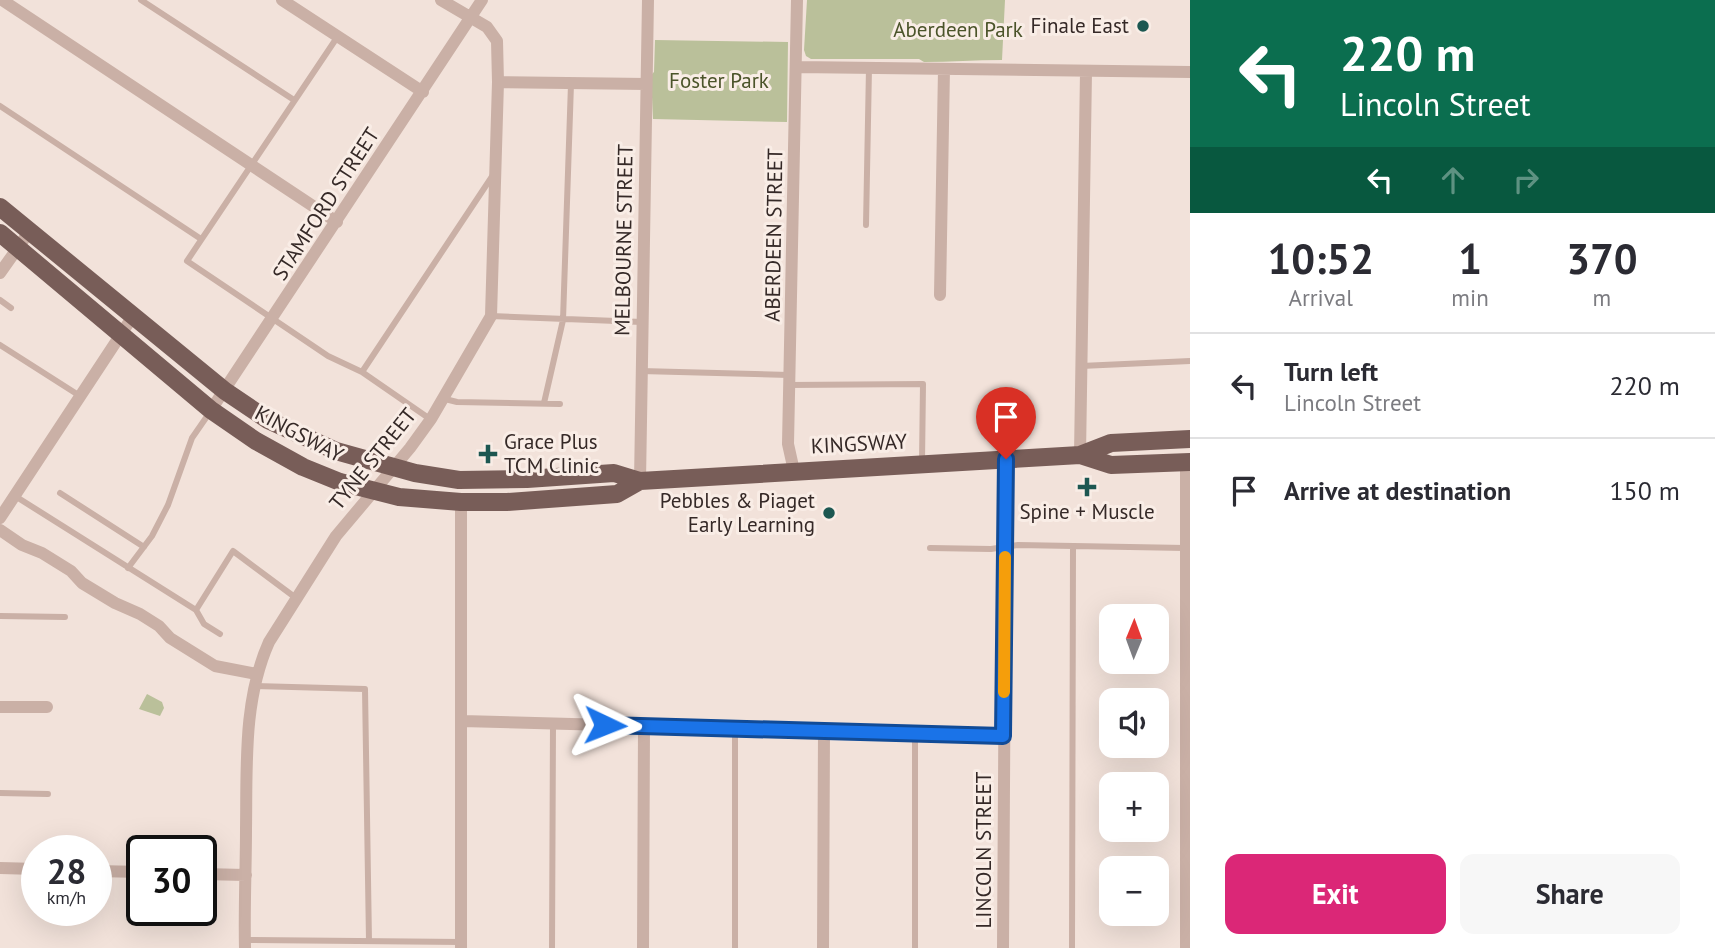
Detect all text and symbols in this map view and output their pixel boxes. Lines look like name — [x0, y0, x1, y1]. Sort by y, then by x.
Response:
place label: Finale East — [1031, 12, 1129, 39]
park label: Aberdeen Park — [893, 16, 1023, 43]
marker: Finale East — [1135, 18, 1151, 34]
text: 220 m — [1340, 21, 1475, 85]
icon: left — [1225, 28, 1316, 119]
park label: Foster Park — [669, 67, 769, 94]
text: Lincoln Street — [1340, 83, 1531, 125]
street label: STAMFORD STREET — [266, 122, 385, 285]
street label: MELBOURNE STREET — [608, 143, 639, 336]
street label: ABERDEEN STREET — [758, 148, 789, 322]
icon: left — [1361, 161, 1399, 199]
icon: ahead — [1434, 161, 1472, 199]
icon: right — [1507, 161, 1545, 199]
text: 10:52 — [1267, 231, 1374, 286]
text: 1 — [1458, 231, 1482, 286]
text: 370 — [1566, 231, 1638, 286]
text: Arrival — [1288, 283, 1353, 312]
text: min — [1451, 283, 1489, 312]
text: m — [1593, 283, 1611, 312]
text: Turn left — [1284, 355, 1378, 388]
icon: left — [1225, 367, 1263, 405]
text: 220 m — [1609, 369, 1680, 402]
pin — [976, 387, 1036, 459]
text: Lincoln Street — [1284, 388, 1421, 417]
icon: arrive — [987, 398, 1025, 436]
street label: KINGSWAY — [250, 399, 348, 468]
street label: TYNE STREET — [323, 402, 422, 515]
street label: KINGSWAY — [810, 427, 908, 460]
place label: Grace Plus TCM Clinic — [504, 428, 599, 479]
marker: Grace Plus TCM Clinic — [478, 444, 498, 464]
icon: arrive — [1225, 472, 1263, 510]
text: Arrive at destination — [1284, 474, 1511, 507]
text: 150 m — [1609, 474, 1680, 507]
marker: Spine + Muscle — [1077, 477, 1097, 497]
place label: Pebbles & Piaget Early Learning — [660, 487, 815, 538]
place label: Spine + Muscle — [1019, 498, 1155, 525]
marker: Pebbles & Piaget Early Learning — [821, 505, 837, 521]
north arrow — [1099, 604, 1169, 674]
map controls — [1099, 604, 1169, 926]
position arrow — [568, 688, 642, 762]
button: sound — [1099, 688, 1169, 758]
street label: LINCOLN STREET — [970, 771, 997, 928]
button: + — [1099, 772, 1169, 842]
speed limit sign: 30 — [126, 835, 217, 926]
text: 28 — [47, 848, 86, 894]
button: Exit — [1225, 854, 1446, 934]
button: Share — [1460, 854, 1680, 934]
button: − — [1099, 856, 1169, 926]
text: km/h — [47, 886, 86, 909]

